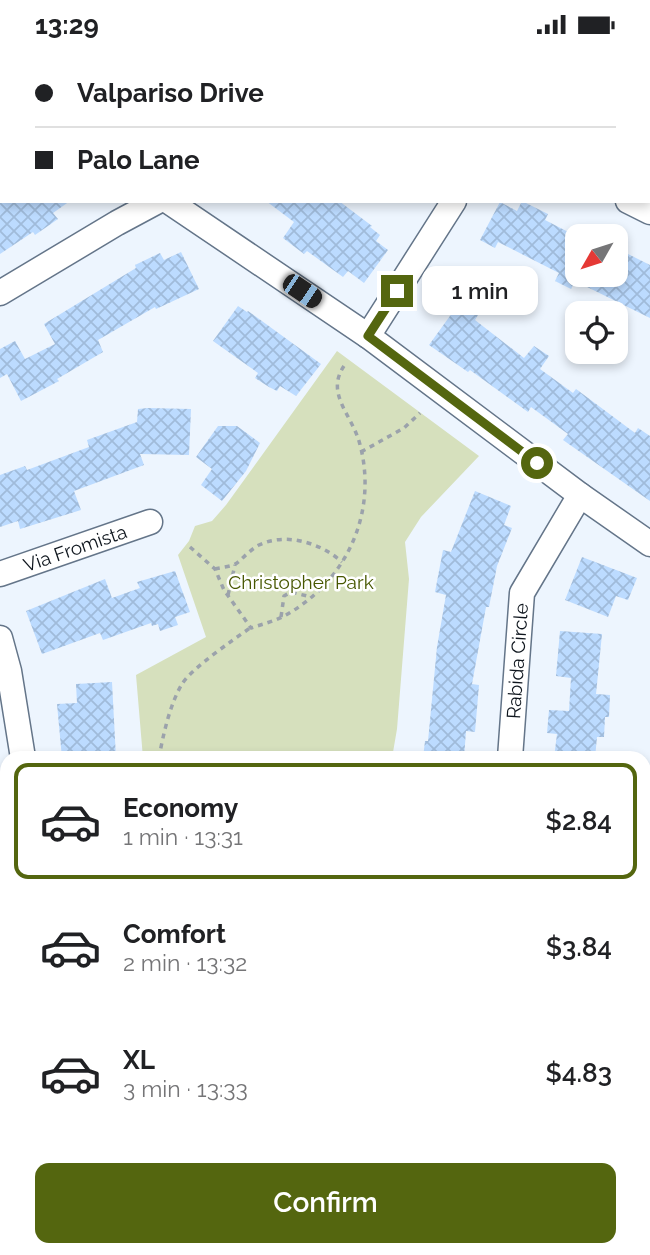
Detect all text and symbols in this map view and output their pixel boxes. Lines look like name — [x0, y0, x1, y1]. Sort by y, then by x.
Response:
text: 13:29 — [35, 10, 99, 40]
text: Valpariso Drive — [77, 78, 264, 108]
text: Palo Lane — [77, 145, 200, 175]
north arrow — [565, 224, 628, 287]
map controls — [565, 224, 628, 364]
callout: 1 min — [422, 267, 537, 315]
car — [279, 271, 326, 311]
route end — [381, 275, 413, 307]
text: 1 min — [451, 277, 509, 304]
button: locate — [565, 301, 628, 364]
route start — [521, 447, 553, 479]
street label: Via Fromista — [20, 520, 130, 576]
park label: Christopher Park — [228, 571, 374, 593]
street label: Rabida Circle — [502, 602, 532, 720]
icon: car — [39, 790, 102, 853]
text: Economy — [123, 793, 238, 823]
text: $2.84 — [546, 806, 612, 836]
text: 1 min · 13:31 — [123, 823, 243, 850]
icon: car — [39, 916, 102, 979]
text: Comfort — [123, 919, 226, 949]
text: $3.84 — [546, 932, 612, 962]
text: 2 min · 13:32 — [123, 949, 247, 976]
icon: car — [39, 1042, 102, 1105]
text: XL — [123, 1045, 155, 1075]
text: $4.83 — [546, 1058, 612, 1088]
text: 3 min · 13:33 — [123, 1075, 248, 1102]
button: Confirm — [35, 1163, 616, 1243]

